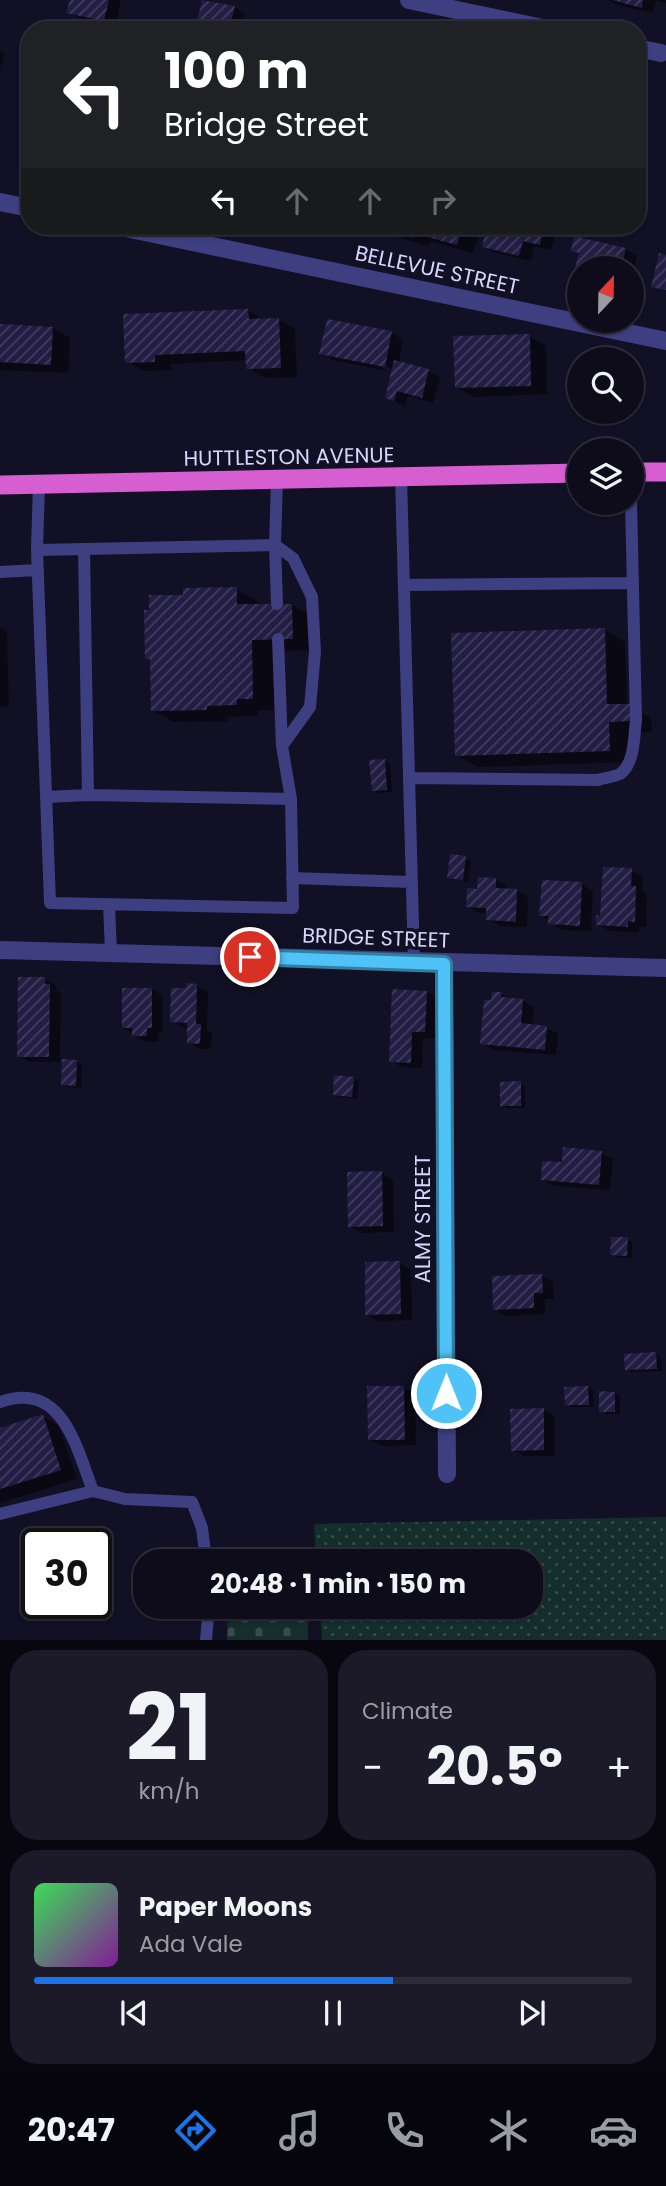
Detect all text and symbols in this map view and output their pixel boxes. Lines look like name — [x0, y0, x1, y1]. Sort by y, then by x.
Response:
text: 100 m — [164, 37, 309, 105]
icon: left — [49, 49, 140, 140]
text: Bridge Street — [164, 102, 369, 147]
icon: left — [205, 182, 243, 220]
icon: ahead — [278, 182, 316, 220]
icon: ahead — [351, 182, 389, 220]
icon: right — [424, 182, 462, 220]
street label: BELLEVUE STREET — [353, 238, 522, 301]
north arrow — [567, 256, 644, 332]
map controls — [567, 256, 644, 515]
button: search — [567, 347, 644, 424]
button: layers — [567, 438, 644, 515]
street label: HUTTLESTON AVENUE — [183, 440, 395, 473]
street label: BRIDGE STREET — [302, 920, 450, 955]
pin — [220, 927, 280, 987]
icon: arrive — [231, 938, 269, 976]
street label: ALMY STREET — [408, 1155, 437, 1283]
position arrow — [409, 1356, 483, 1430]
speed limit sign: 30 — [21, 1528, 112, 1619]
text: 20:48 · 1 min · 150 m — [210, 1566, 466, 1602]
text: 21 — [126, 1664, 212, 1792]
text: Climate — [362, 1695, 453, 1727]
text: 20.5° — [426, 1730, 563, 1803]
text: − — [362, 1741, 383, 1794]
text: + — [606, 1741, 632, 1794]
text: km/h — [138, 1775, 200, 1807]
text: Paper Moons — [139, 1889, 312, 1925]
text: Ada Vale — [139, 1928, 243, 1960]
icon: previous — [115, 1994, 153, 2032]
icon: pause — [314, 1994, 352, 2032]
icon: next — [513, 1994, 551, 2032]
icon: directions — [171, 2106, 220, 2155]
icon: music — [275, 2106, 324, 2155]
icon: phone — [380, 2106, 429, 2155]
icon: climate — [484, 2106, 533, 2155]
icon: car — [589, 2106, 638, 2155]
text: 20:47 — [28, 2107, 115, 2152]

